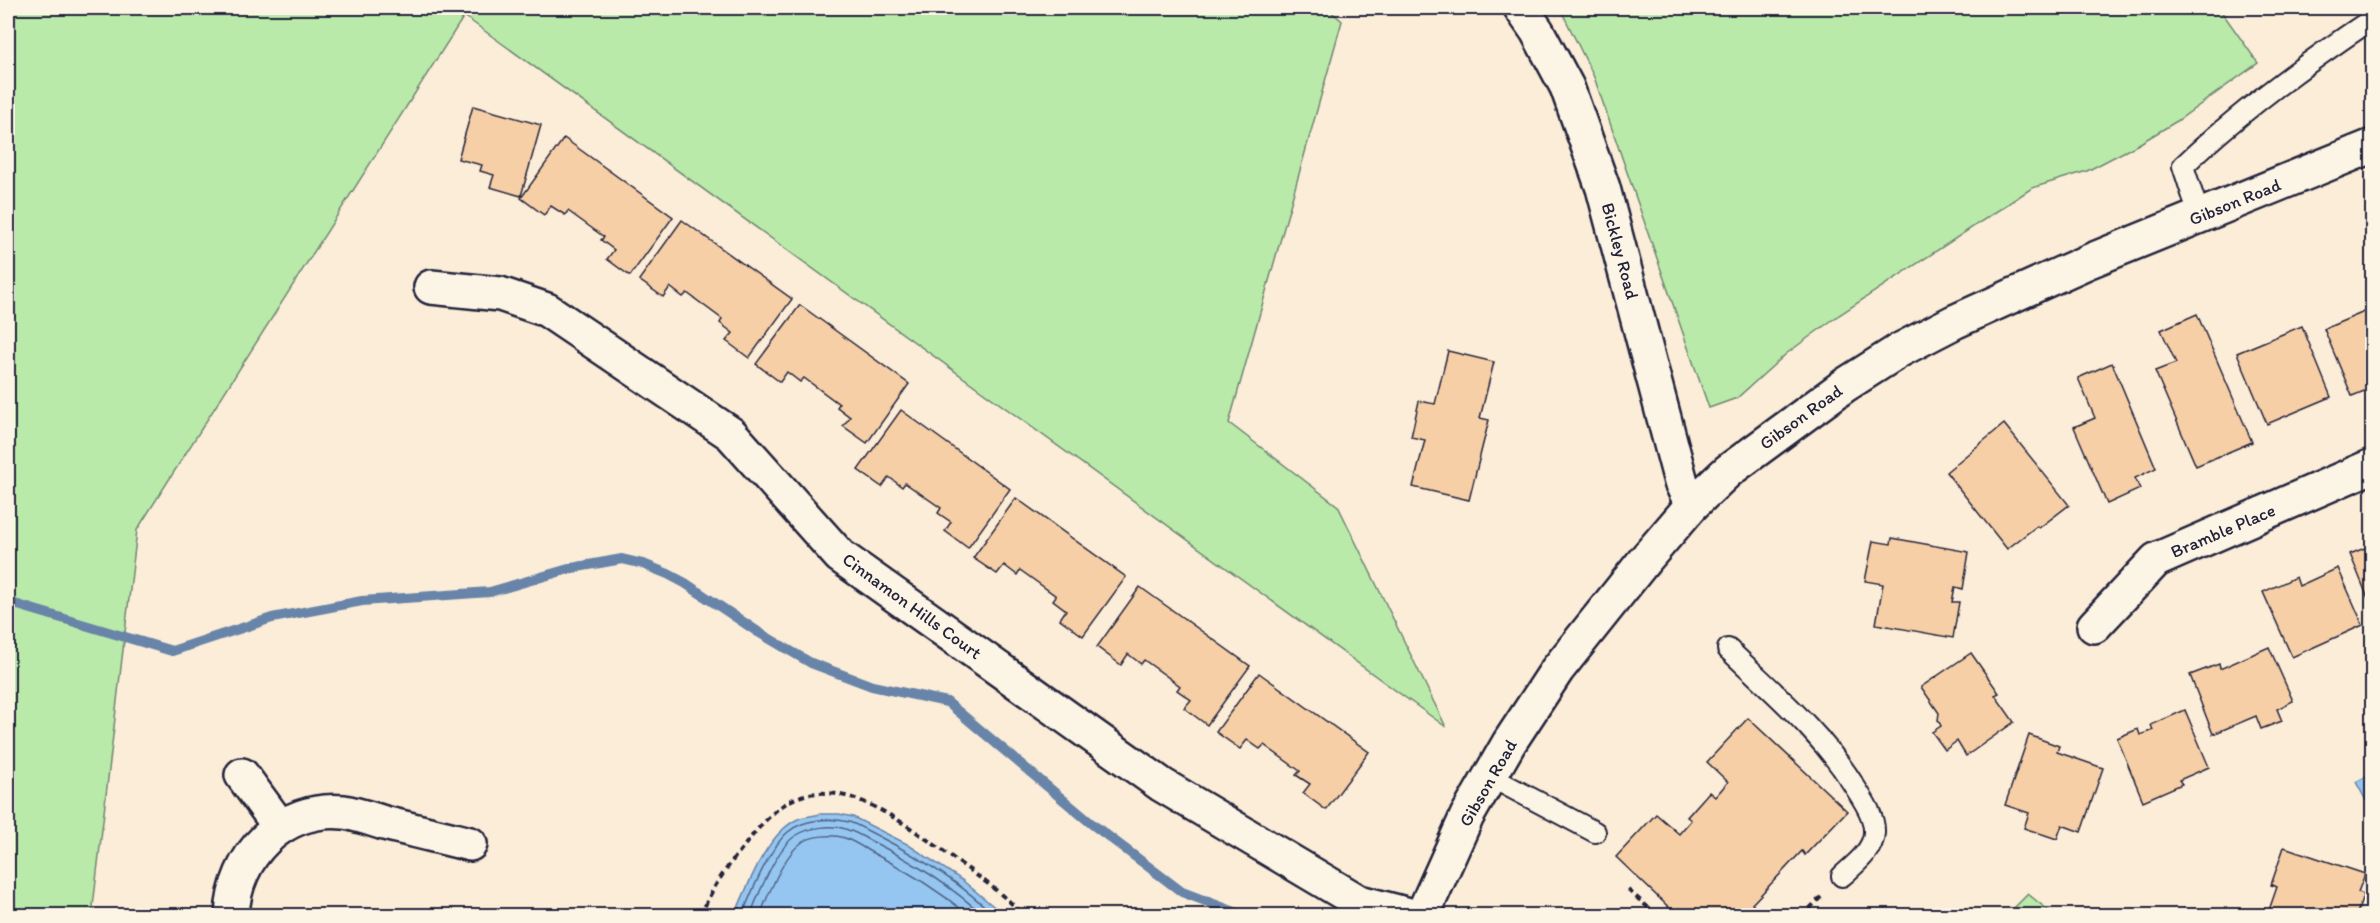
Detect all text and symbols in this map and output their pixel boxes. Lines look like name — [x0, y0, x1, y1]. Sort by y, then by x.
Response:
street label: Gibson Road — [2186, 174, 2284, 230]
street label: Bickley Road — [1597, 200, 1644, 302]
street label: Gibson Road — [1755, 380, 1847, 454]
street label: Bramble Place — [2167, 499, 2279, 563]
street label: Cinnamon Hills Court — [838, 548, 986, 664]
street label: Gibson Road — [1454, 735, 1522, 831]

